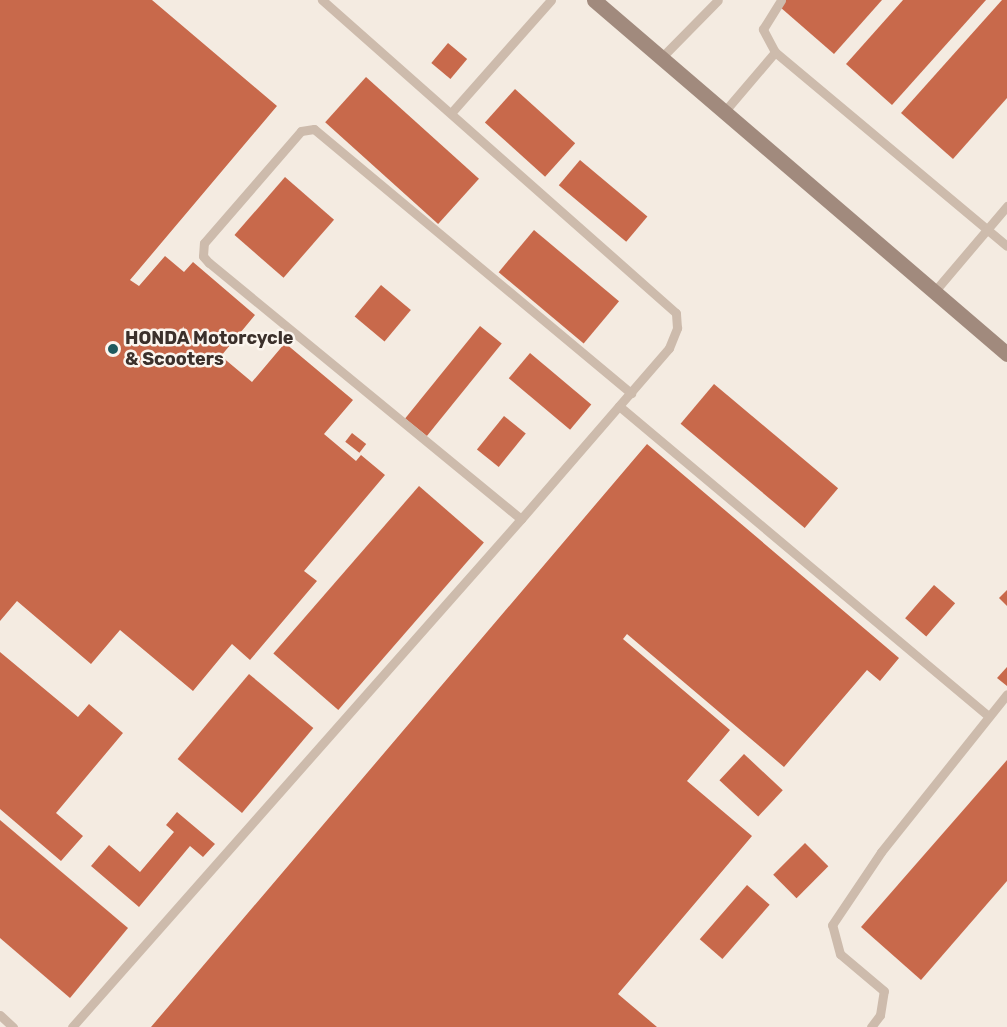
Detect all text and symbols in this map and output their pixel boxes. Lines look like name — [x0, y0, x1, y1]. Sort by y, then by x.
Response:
place label: HONDA Motorcycle & Scooters — [125, 328, 294, 370]
marker: HONDA Motorcycle & Scooters — [106, 342, 120, 356]

